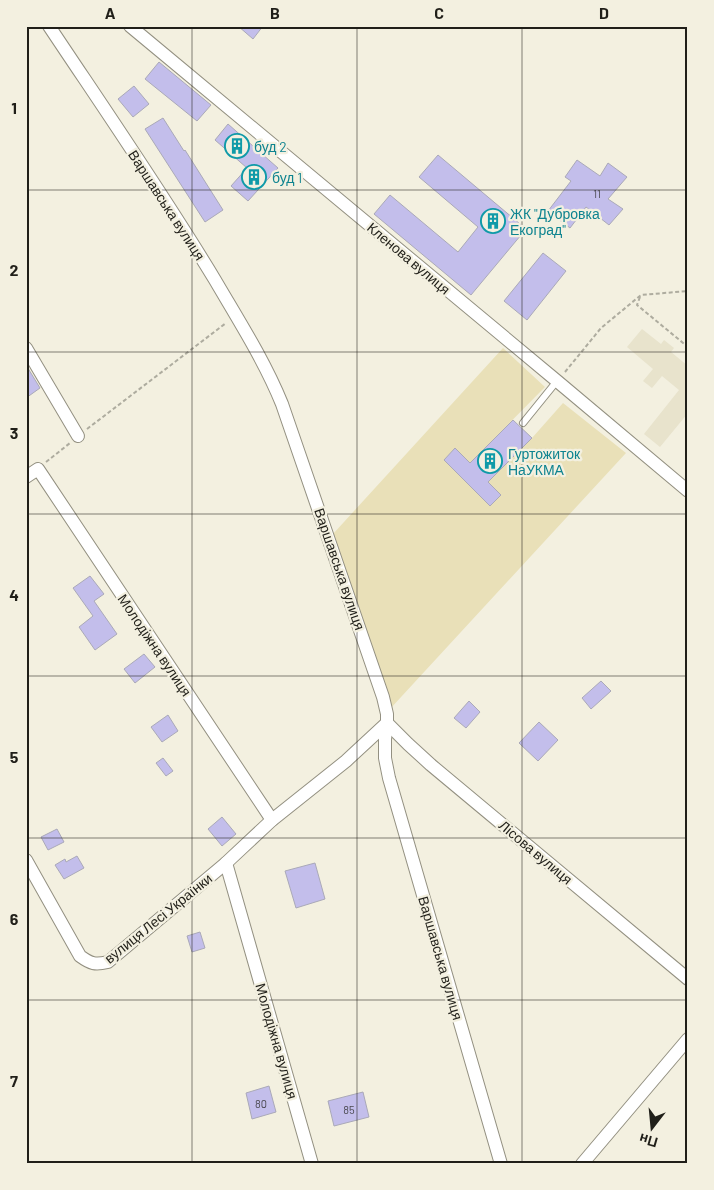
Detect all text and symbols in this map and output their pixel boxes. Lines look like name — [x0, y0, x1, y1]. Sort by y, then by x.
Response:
text: A — [105, 3, 116, 22]
text: B — [270, 3, 280, 22]
text: C — [434, 3, 444, 22]
text: D — [599, 3, 609, 22]
text: 1 — [11, 98, 17, 117]
building icon: буд 2 — [224, 133, 250, 159]
place label: буд 2 — [254, 138, 287, 155]
street label: Варшавська вулиця — [125, 147, 209, 263]
building icon: буд 1 — [241, 164, 267, 190]
place label: буд 1 — [272, 169, 302, 186]
house number: 11 — [593, 187, 601, 200]
place label: ЖК "Дубровка Екоград" — [510, 205, 600, 238]
building icon: ЖК "Дубровка Екоград" — [480, 208, 506, 234]
street label: Кленова вулиця — [364, 218, 454, 298]
text: 2 — [10, 260, 19, 279]
text: 3 — [10, 423, 18, 442]
place label: Гуртожиток НаУКМА — [508, 445, 581, 478]
building icon: Гуртожиток НаУКМА — [477, 448, 503, 474]
street label: Варшавська вулиця — [311, 506, 369, 632]
text: 4 — [9, 585, 19, 604]
street label: Молодіжна вулиця — [115, 591, 195, 699]
text: 5 — [10, 747, 19, 766]
street label: Лісова вулиця — [496, 816, 576, 888]
street label: вулиця Лесі Українки — [101, 869, 215, 967]
street label: Варшавська вулиця — [415, 894, 467, 1022]
text: 6 — [10, 909, 19, 928]
street label: Молодіжна вулиця — [252, 981, 302, 1101]
text: 7 — [10, 1071, 18, 1090]
house number: 80 — [255, 1097, 267, 1110]
north arrow — [626, 1102, 676, 1152]
house number: 85 — [343, 1103, 355, 1116]
text: Пн — [637, 1130, 660, 1152]

